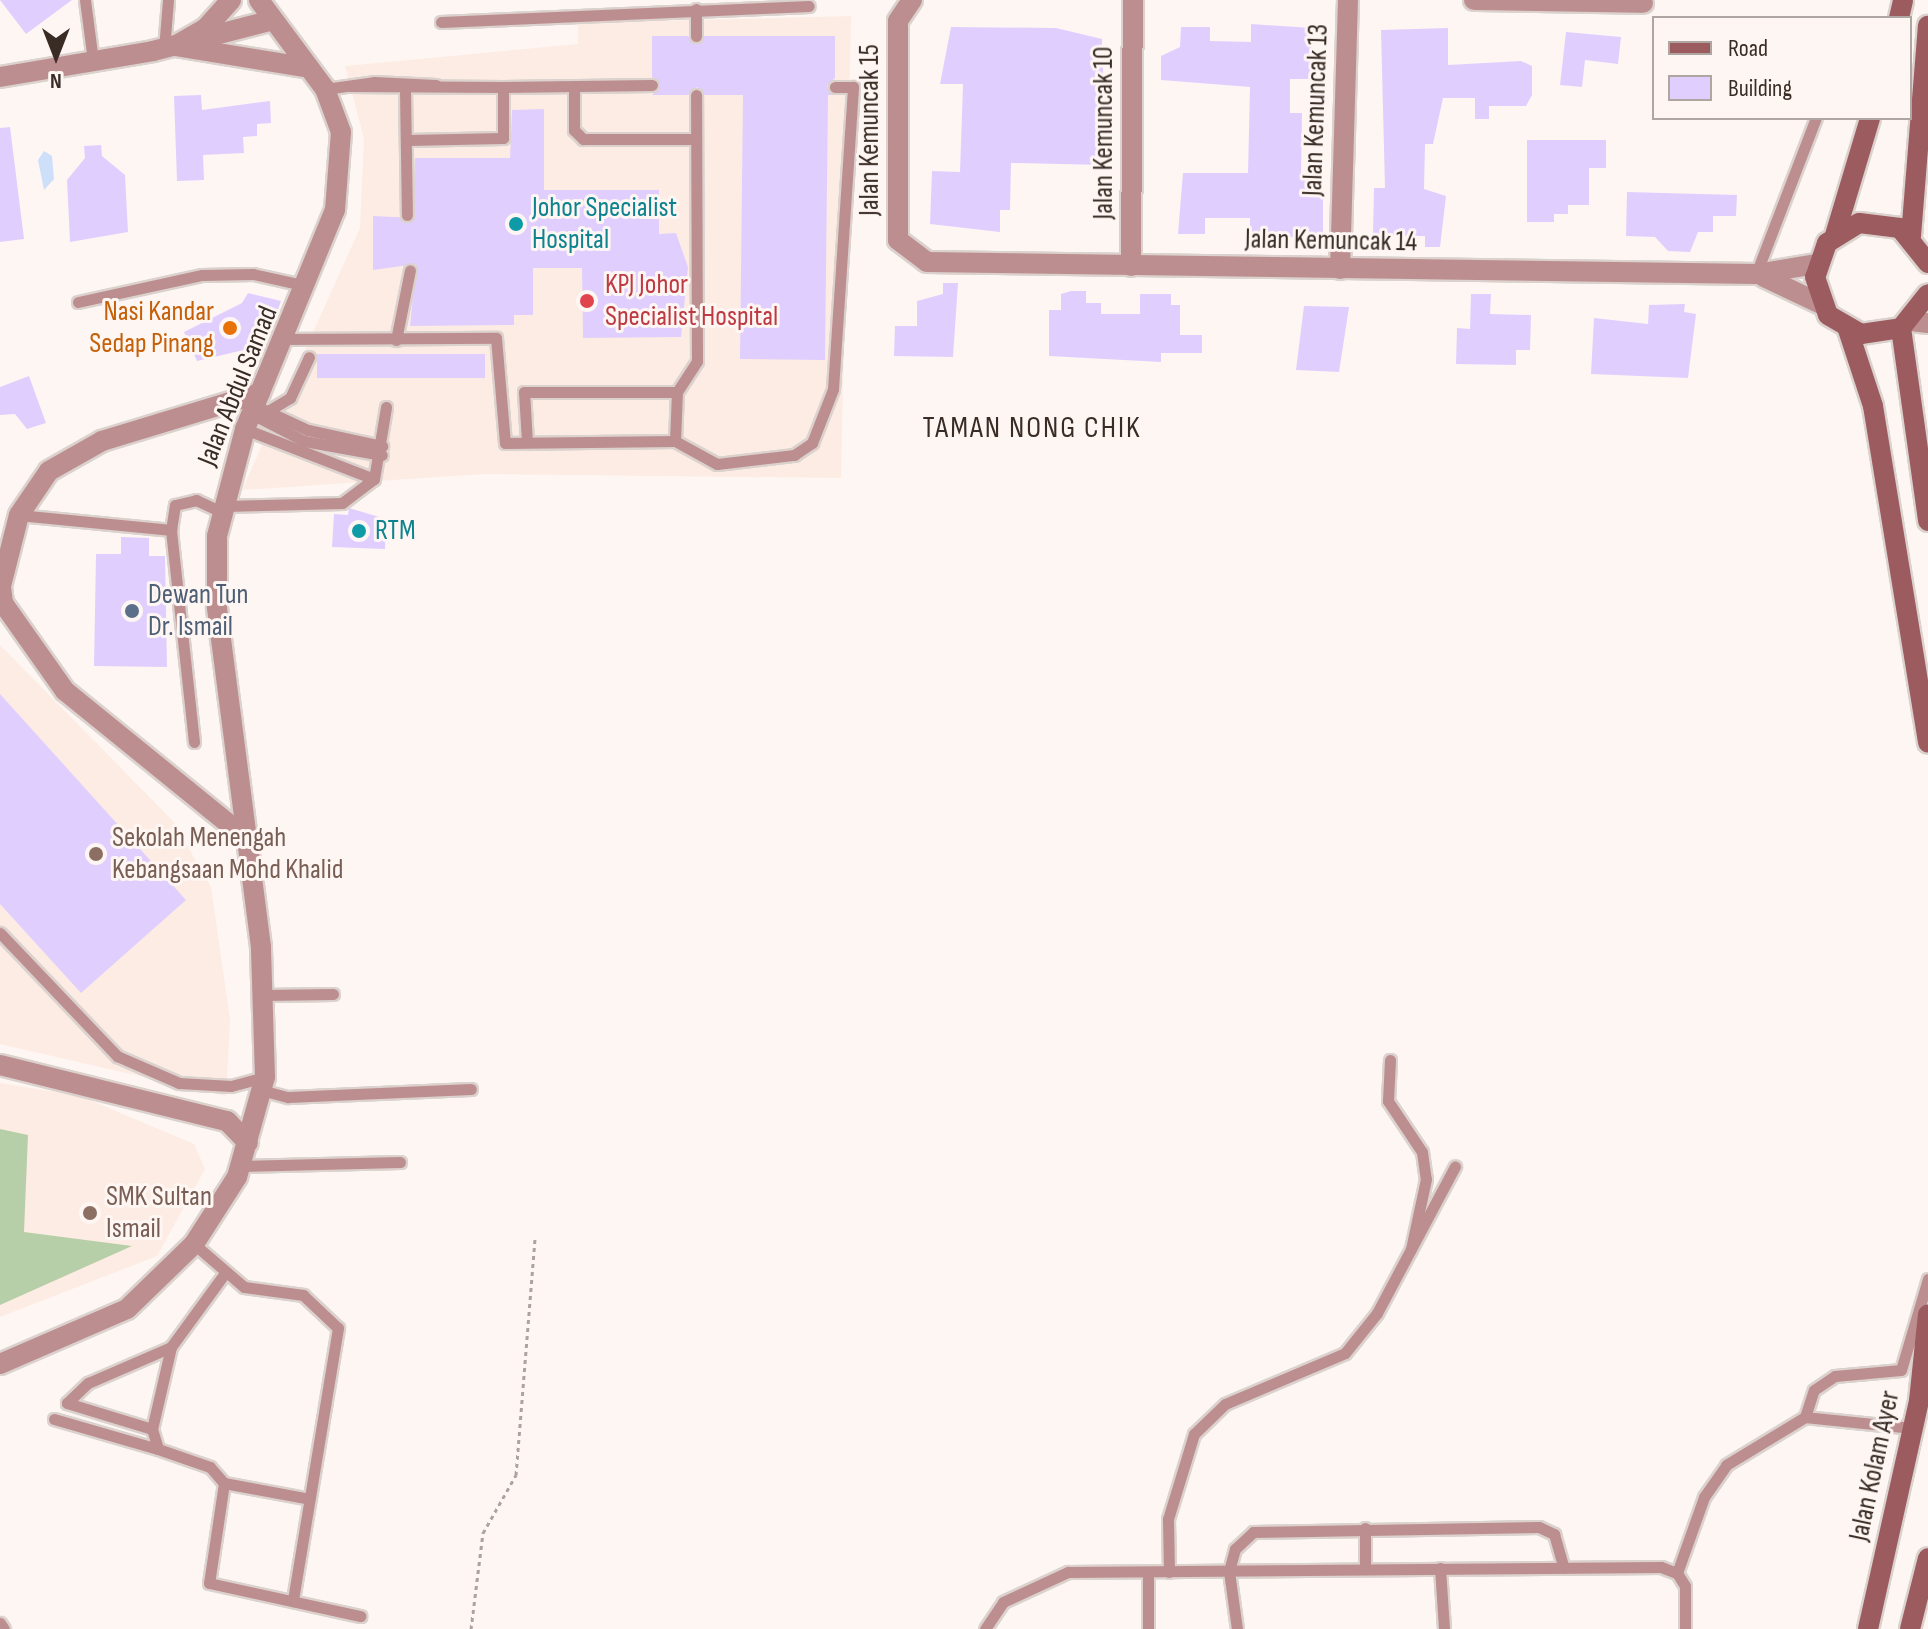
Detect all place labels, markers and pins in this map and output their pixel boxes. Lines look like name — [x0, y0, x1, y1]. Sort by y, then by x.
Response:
place label: Johor Specialist Hospital — [532, 191, 677, 257]
marker: Johor Specialist Hospital — [507, 215, 525, 233]
place label: KPJ Johor Specialist Hospital — [605, 268, 778, 334]
marker: KPJ Johor Specialist Hospital — [576, 290, 598, 312]
place label: Nasi Kandar Sedap Pinang — [89, 295, 214, 361]
marker: Nasi Kandar Sedap Pinang — [221, 319, 239, 337]
place label: RTM — [375, 514, 416, 548]
marker: RTM — [350, 522, 368, 540]
place label: Dewan Tun Dr. Ismail — [148, 578, 249, 644]
marker: Dewan Tun Dr. Ismail — [123, 602, 141, 620]
place label: Sekolah Menengah Kebangsaan Mohd Khalid — [112, 821, 343, 887]
marker: Sekolah Menengah Kebangsaan Mohd Khalid — [87, 845, 105, 863]
place label: SMK Sultan Ismail — [106, 1180, 212, 1246]
marker: SMK Sultan Ismail — [81, 1204, 99, 1222]

